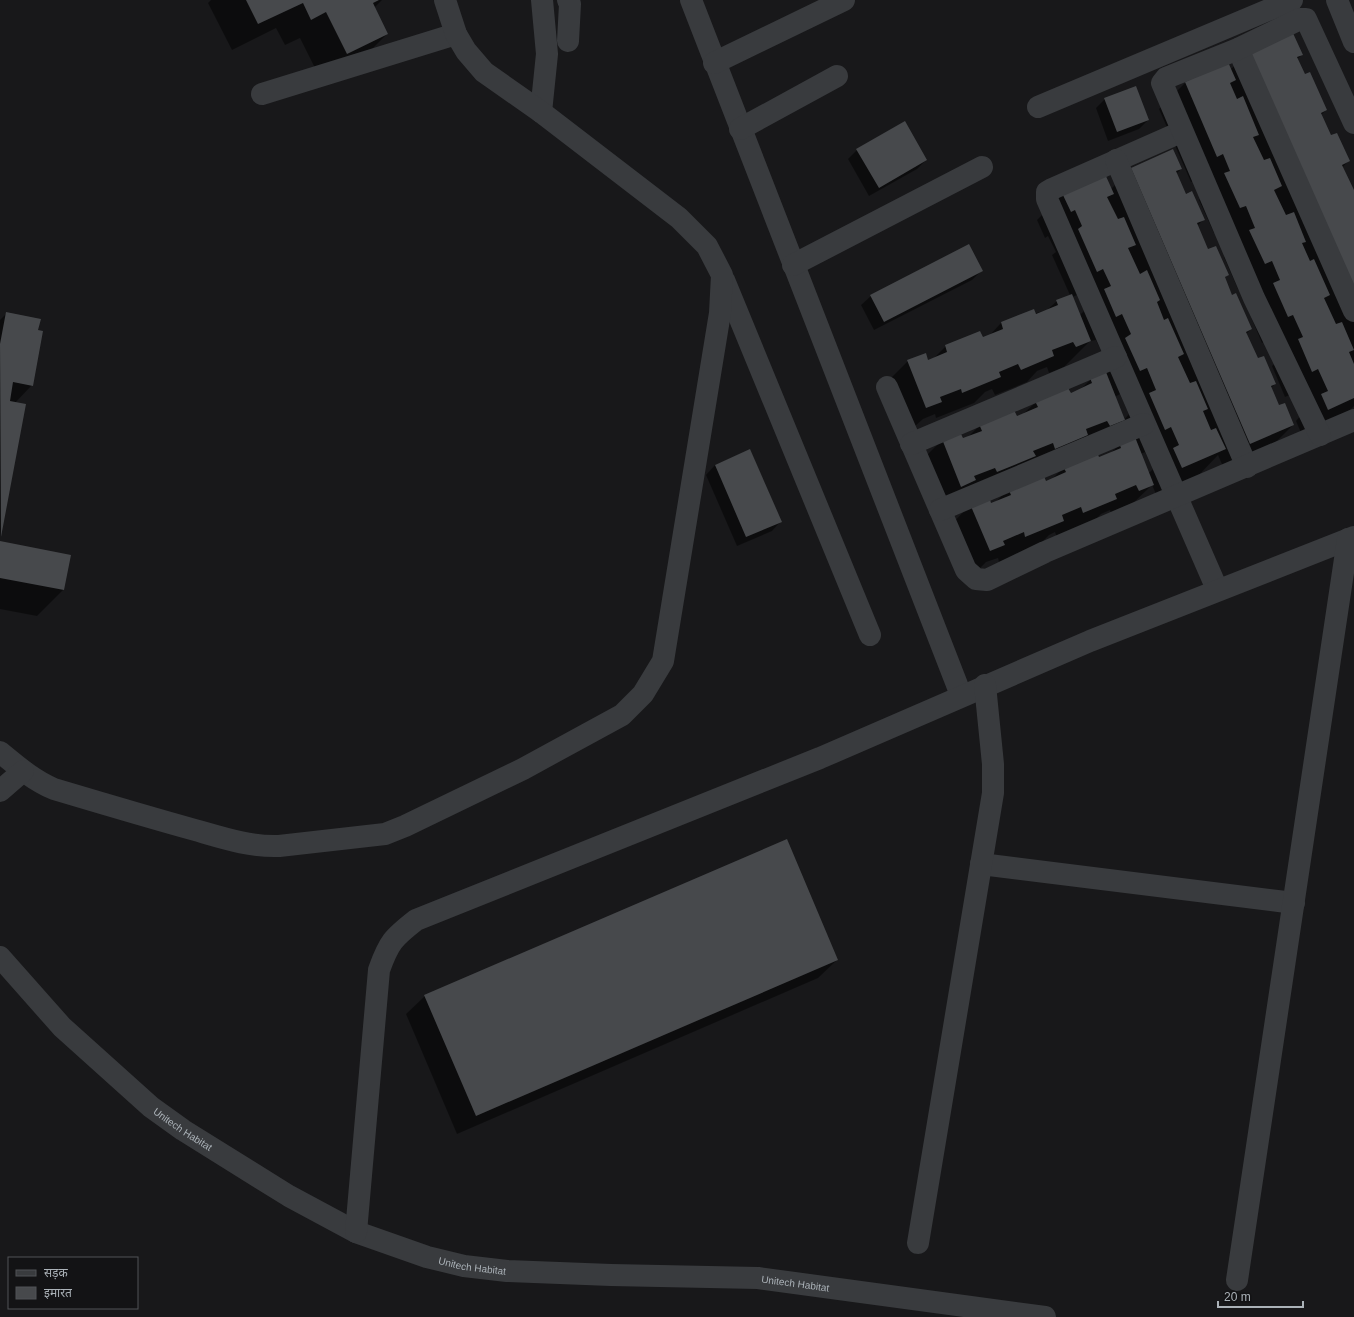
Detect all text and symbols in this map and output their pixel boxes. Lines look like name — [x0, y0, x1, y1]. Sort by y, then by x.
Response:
street label: Unitech Habitat — [151, 1106, 214, 1153]
street label: Unitech Habitat — [437, 1255, 507, 1277]
legend — [8, 1257, 138, 1309]
text: सड़क — [44, 1266, 69, 1280]
street label: Unitech Habitat — [761, 1274, 830, 1294]
scale bar — [1218, 1283, 1303, 1309]
text: इमारत — [44, 1286, 73, 1300]
text: 20 m — [1224, 1290, 1251, 1304]

